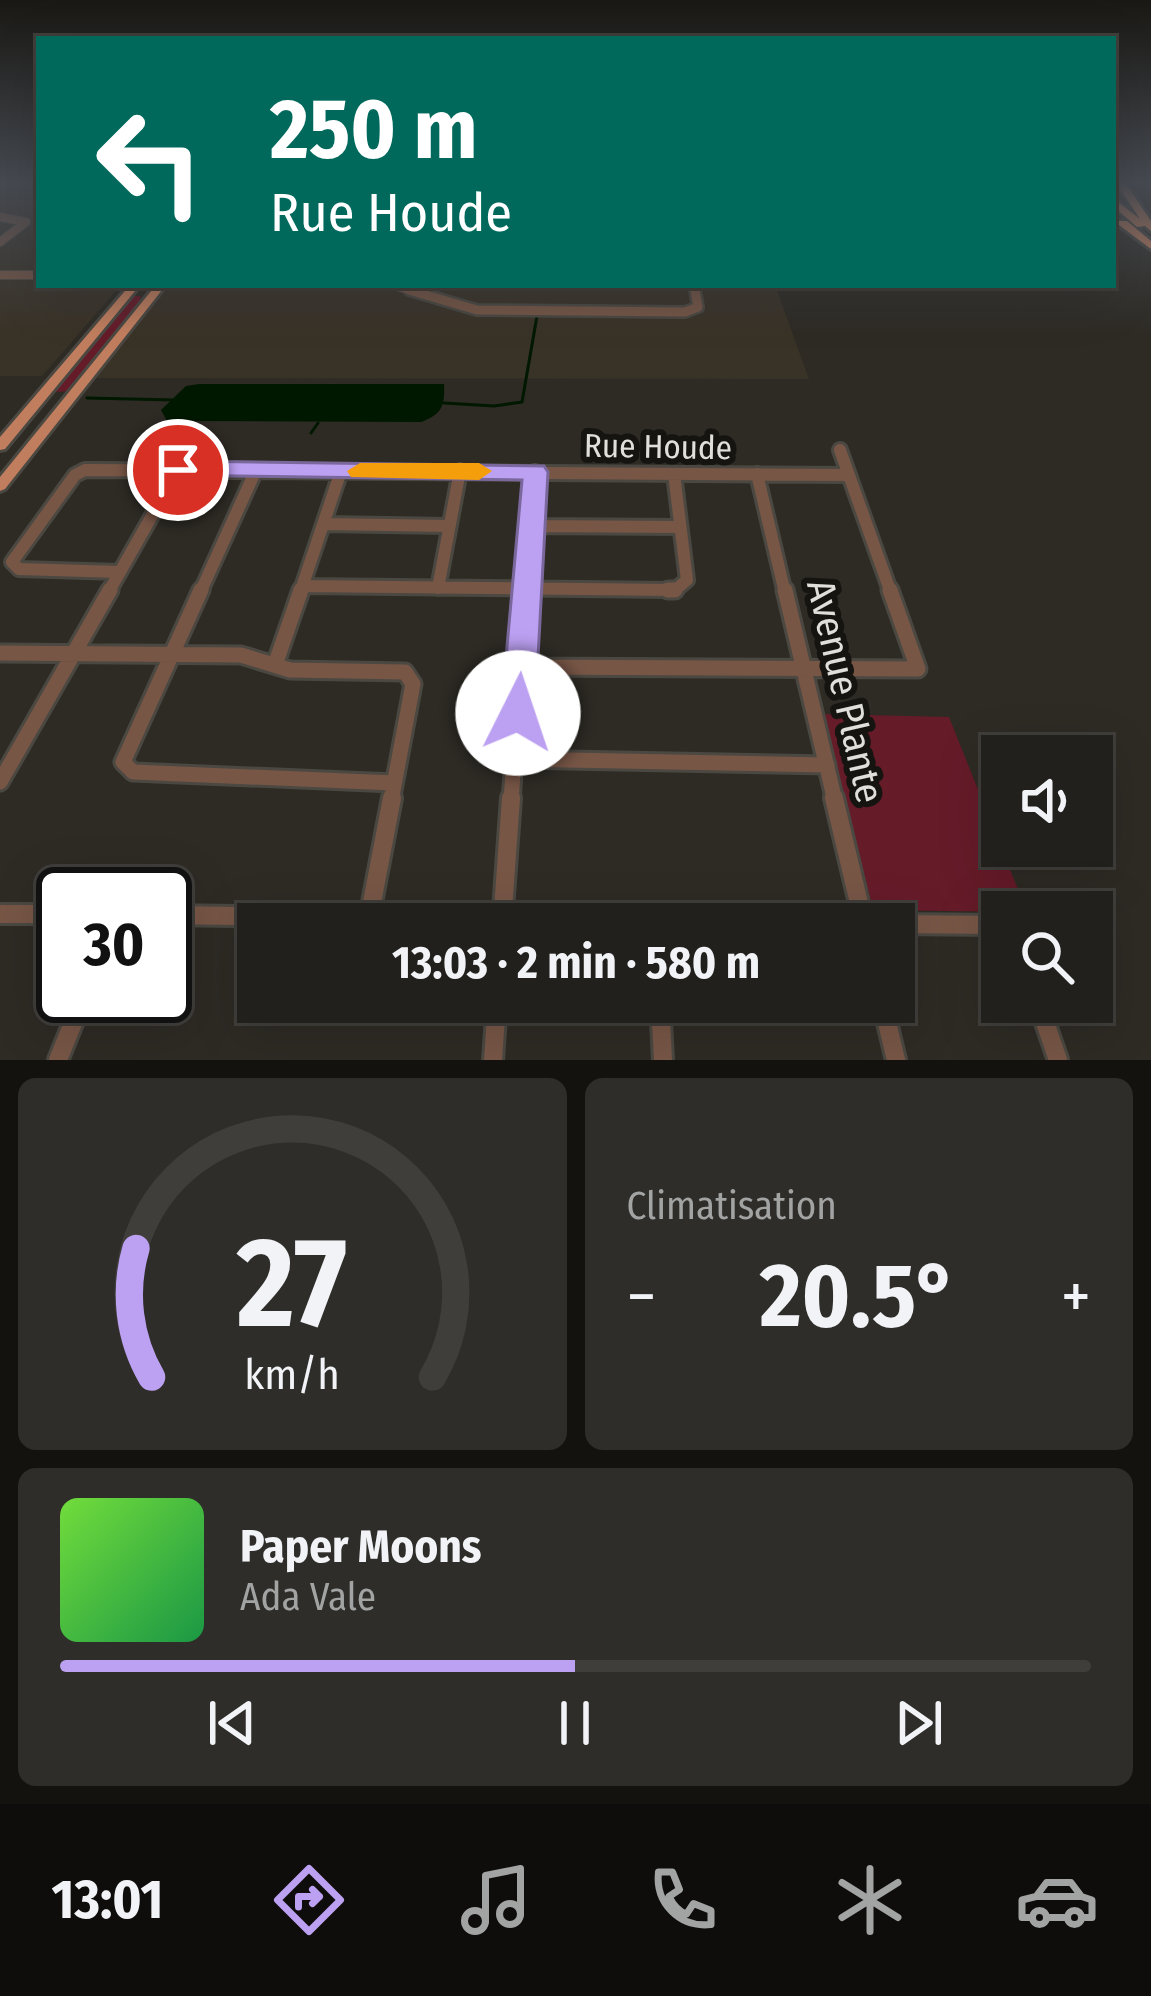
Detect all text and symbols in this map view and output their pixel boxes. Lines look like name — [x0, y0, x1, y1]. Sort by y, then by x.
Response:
text: 250 m — [270, 79, 478, 180]
icon: left — [72, 84, 228, 240]
text: Rue Houde — [270, 181, 512, 245]
pin — [127, 419, 229, 521]
street label: Rue Houde — [584, 426, 732, 468]
icon: arrive — [145, 437, 211, 503]
street label: Avenue Plante — [797, 575, 893, 807]
position arrow — [455, 650, 581, 776]
map controls — [981, 735, 1113, 1023]
button: sound — [981, 735, 1113, 867]
speed limit sign: 30 — [36, 867, 192, 1023]
button: search — [981, 891, 1113, 1023]
text: 13:03 · 2 min · 580 m — [392, 936, 760, 990]
text: Climatisation — [627, 1183, 837, 1229]
text: 27 — [236, 1209, 347, 1359]
text: 20.5° — [760, 1242, 957, 1350]
text: − — [627, 1257, 656, 1336]
text: + — [1061, 1257, 1091, 1336]
text: km/h — [244, 1349, 340, 1400]
text: Paper Moons — [240, 1520, 482, 1574]
text: Ada Vale — [240, 1574, 376, 1620]
icon: previous — [199, 1690, 265, 1756]
icon: pause — [542, 1690, 608, 1756]
icon: next — [886, 1690, 952, 1756]
icon: directions — [267, 1858, 351, 1942]
icon: music — [454, 1858, 538, 1942]
icon: phone — [641, 1858, 725, 1942]
icon: climate — [828, 1858, 912, 1942]
icon: car — [1015, 1858, 1099, 1942]
text: 13:01 — [52, 1868, 163, 1932]

